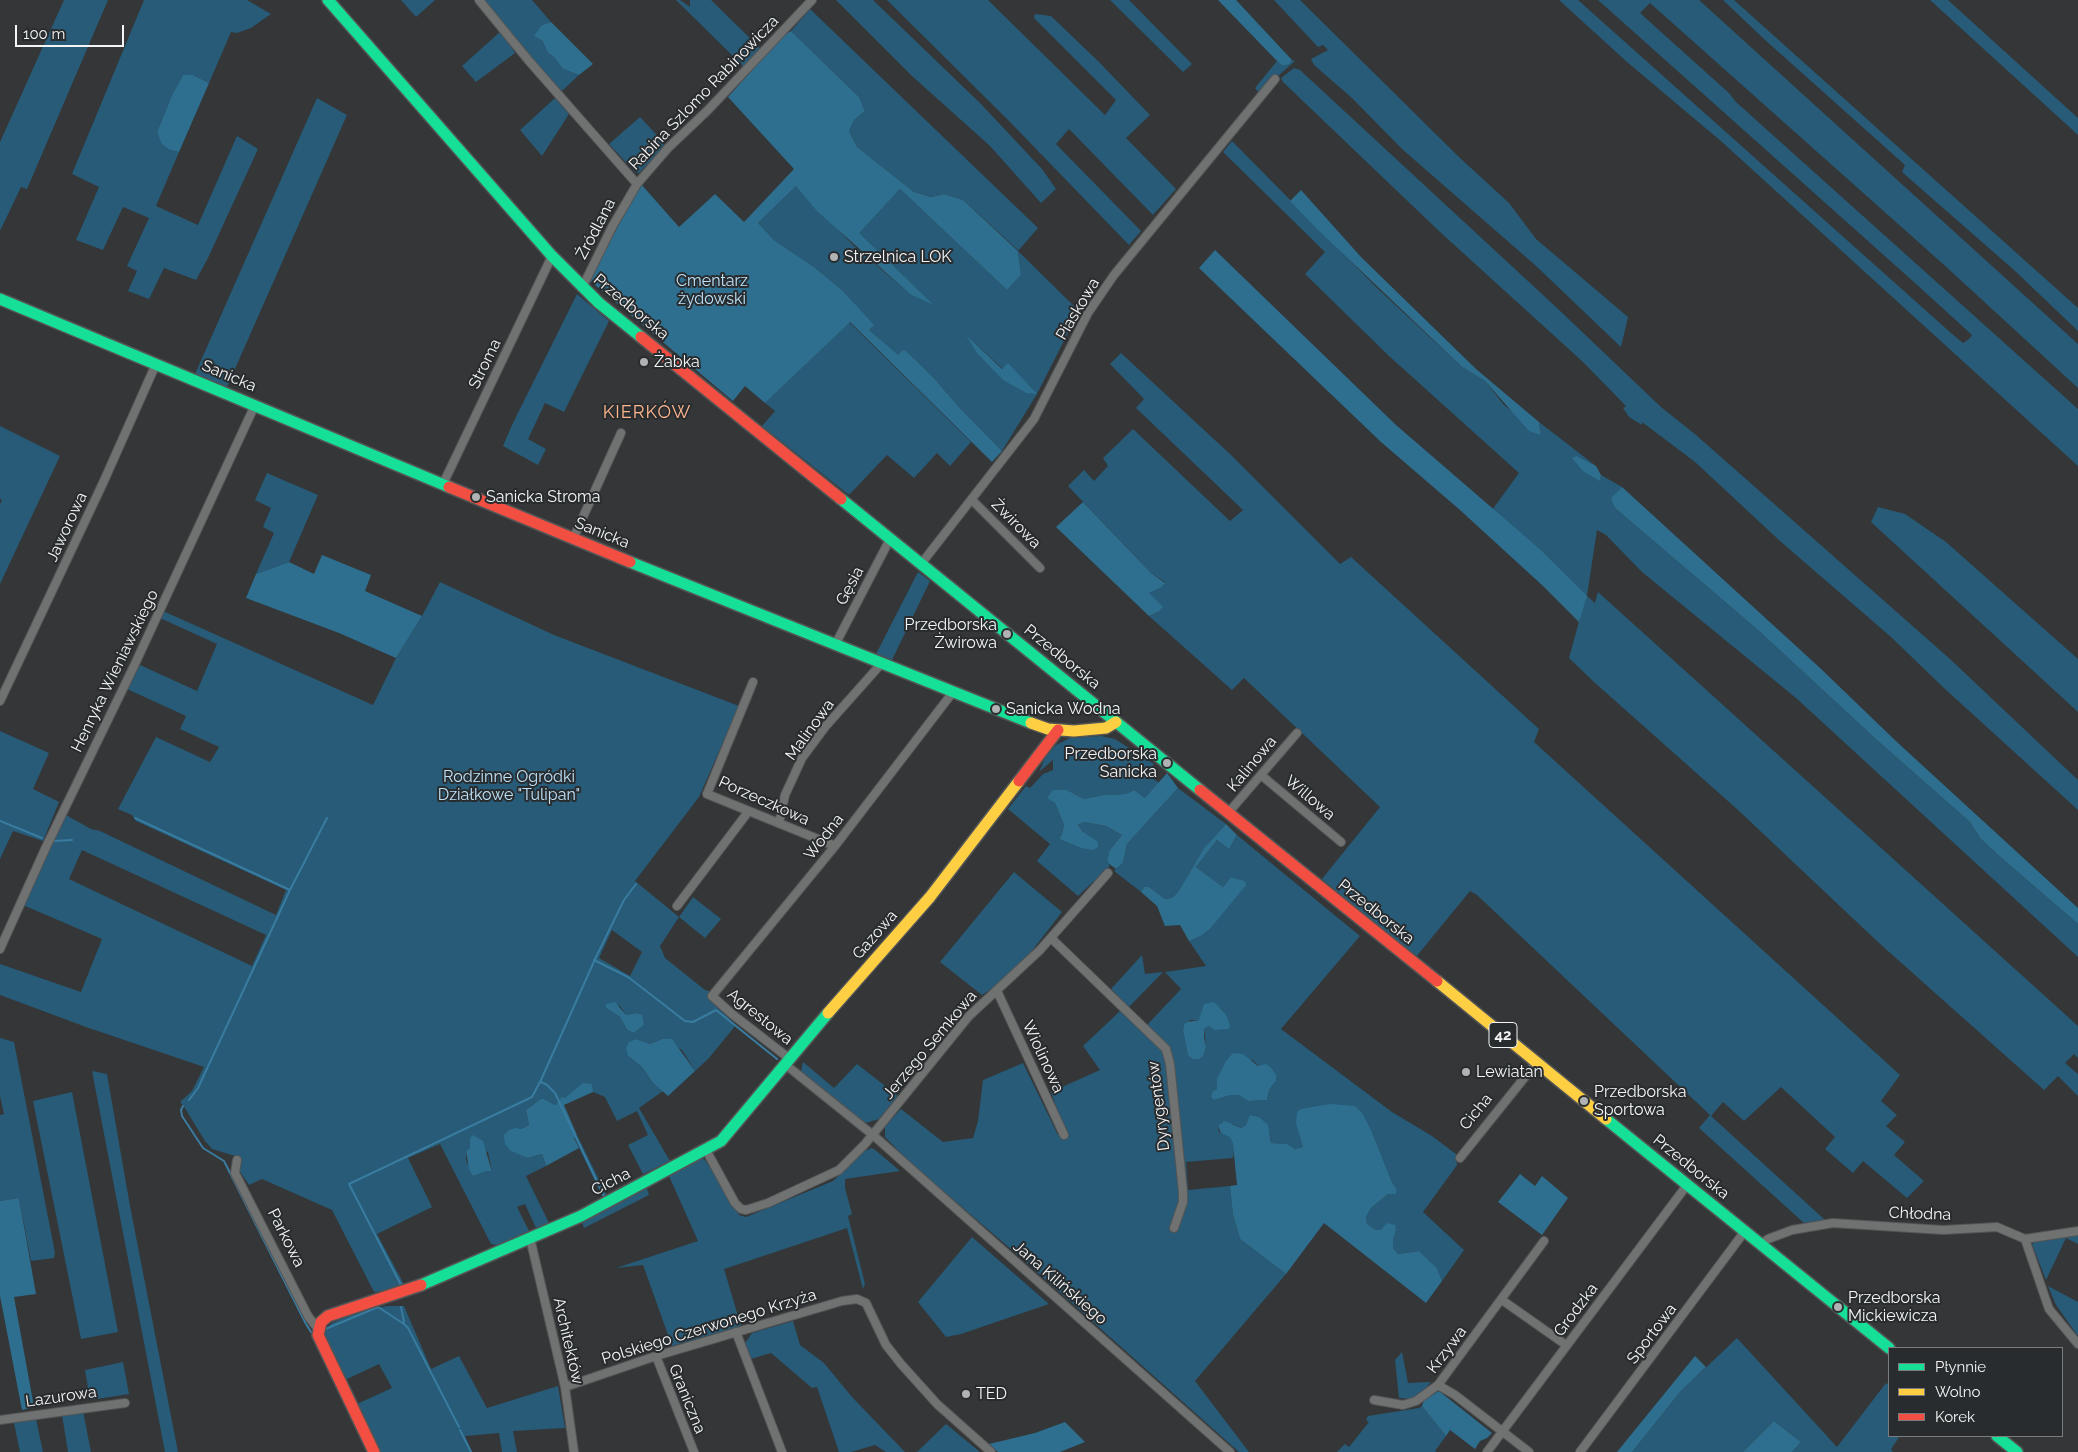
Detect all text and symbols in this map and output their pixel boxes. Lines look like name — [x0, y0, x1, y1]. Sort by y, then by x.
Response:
street label: Rabina Szlomo Rabinowicza — [625, 12, 783, 174]
scale bar — [18, 15, 126, 47]
text: 100 m — [23, 25, 65, 43]
street label: Źródlana — [572, 195, 620, 263]
place label: Strzelnica LOK — [844, 247, 952, 267]
marker: Strzelnica LOK — [828, 251, 840, 263]
street label: Przedborska — [589, 270, 673, 344]
park label: Cmentarz żydowski — [676, 271, 748, 309]
street label: Piaskowa — [1052, 275, 1104, 343]
street label: Stroma — [465, 336, 505, 392]
place label: Żabka — [654, 352, 700, 372]
street label: Sanicka — [199, 356, 259, 396]
marker: Żabka — [638, 356, 650, 368]
district label: KIERKÓW — [602, 402, 692, 424]
place label: Sanicka Stroma — [486, 487, 601, 507]
street label: Jaworowa — [43, 489, 91, 565]
marker: Sanicka Stroma — [470, 491, 482, 503]
street label: Żwirowa — [987, 495, 1045, 553]
street label: Sanicka — [572, 513, 632, 553]
street label: Gęsia — [832, 563, 868, 609]
street label: Henryka Wieniawskiego — [67, 587, 163, 755]
place label: Przedborska Żwirowa — [904, 615, 997, 653]
street label: Przedborska — [1020, 620, 1104, 694]
marker: Przedborska Żwirowa — [1001, 628, 1013, 640]
street label: Malinowa — [781, 696, 839, 764]
place label: Sanicka Wodna — [1006, 699, 1120, 719]
marker: Sanicka Wodna — [990, 703, 1002, 715]
street label: Kalinowa — [1223, 732, 1281, 796]
place label: Przedborska Sanicka — [1064, 744, 1157, 782]
marker: Przedborska Sanicka — [1161, 757, 1173, 769]
park label: Rodzinne Ogródki Działkowe "Tulipan" — [438, 767, 580, 805]
street label: Willowa — [1281, 771, 1339, 825]
street label: Porzeczkowa — [716, 772, 812, 830]
street label: Wodna — [800, 810, 848, 864]
street label: Przedborska — [1334, 875, 1418, 949]
street label: Gazowa — [849, 907, 901, 963]
street label: Agrestowa — [723, 985, 797, 1049]
street label: Jerzego Semkowa — [879, 987, 981, 1103]
street label: Wiolinowa — [1018, 1018, 1068, 1096]
road number: 42 — [1489, 1022, 1517, 1048]
street label: Dyrygentów — [1144, 1060, 1174, 1152]
place label: Lewiatan — [1476, 1062, 1543, 1082]
marker: Lewiatan — [1460, 1066, 1472, 1078]
place label: Przedborska Sportowa — [1594, 1082, 1687, 1120]
street label: Cicha — [1456, 1090, 1496, 1134]
marker: Przedborska Sportowa — [1578, 1095, 1590, 1107]
street label: Przedborska — [1649, 1130, 1733, 1204]
street label: Cicha — [588, 1164, 634, 1200]
street label: Chłodna — [1888, 1203, 1952, 1225]
street label: Parkowa — [263, 1206, 309, 1270]
street label: Jana Kilińskiego — [1009, 1237, 1111, 1329]
street label: Grodzka — [1550, 1280, 1602, 1340]
street label: Polskiego Czerwonego Krzyża — [599, 1285, 819, 1369]
place label: Przedborska Mickiewicza — [1848, 1288, 1941, 1326]
street label: Architektów — [549, 1296, 587, 1386]
street label: Sportowa — [1623, 1300, 1681, 1368]
marker: Przedborska Mickiewicza — [1832, 1301, 1844, 1313]
street label: Krzywa — [1423, 1323, 1471, 1377]
legend — [1888, 1347, 2063, 1437]
text: Płynnie — [1935, 1358, 1986, 1376]
street label: Graniczna — [664, 1361, 710, 1437]
street label: Lazurowa — [24, 1383, 98, 1411]
text: Wolno — [1935, 1383, 1980, 1401]
place label: TED — [976, 1384, 1007, 1404]
marker: TED — [960, 1388, 972, 1400]
text: Korek — [1935, 1408, 1975, 1426]

